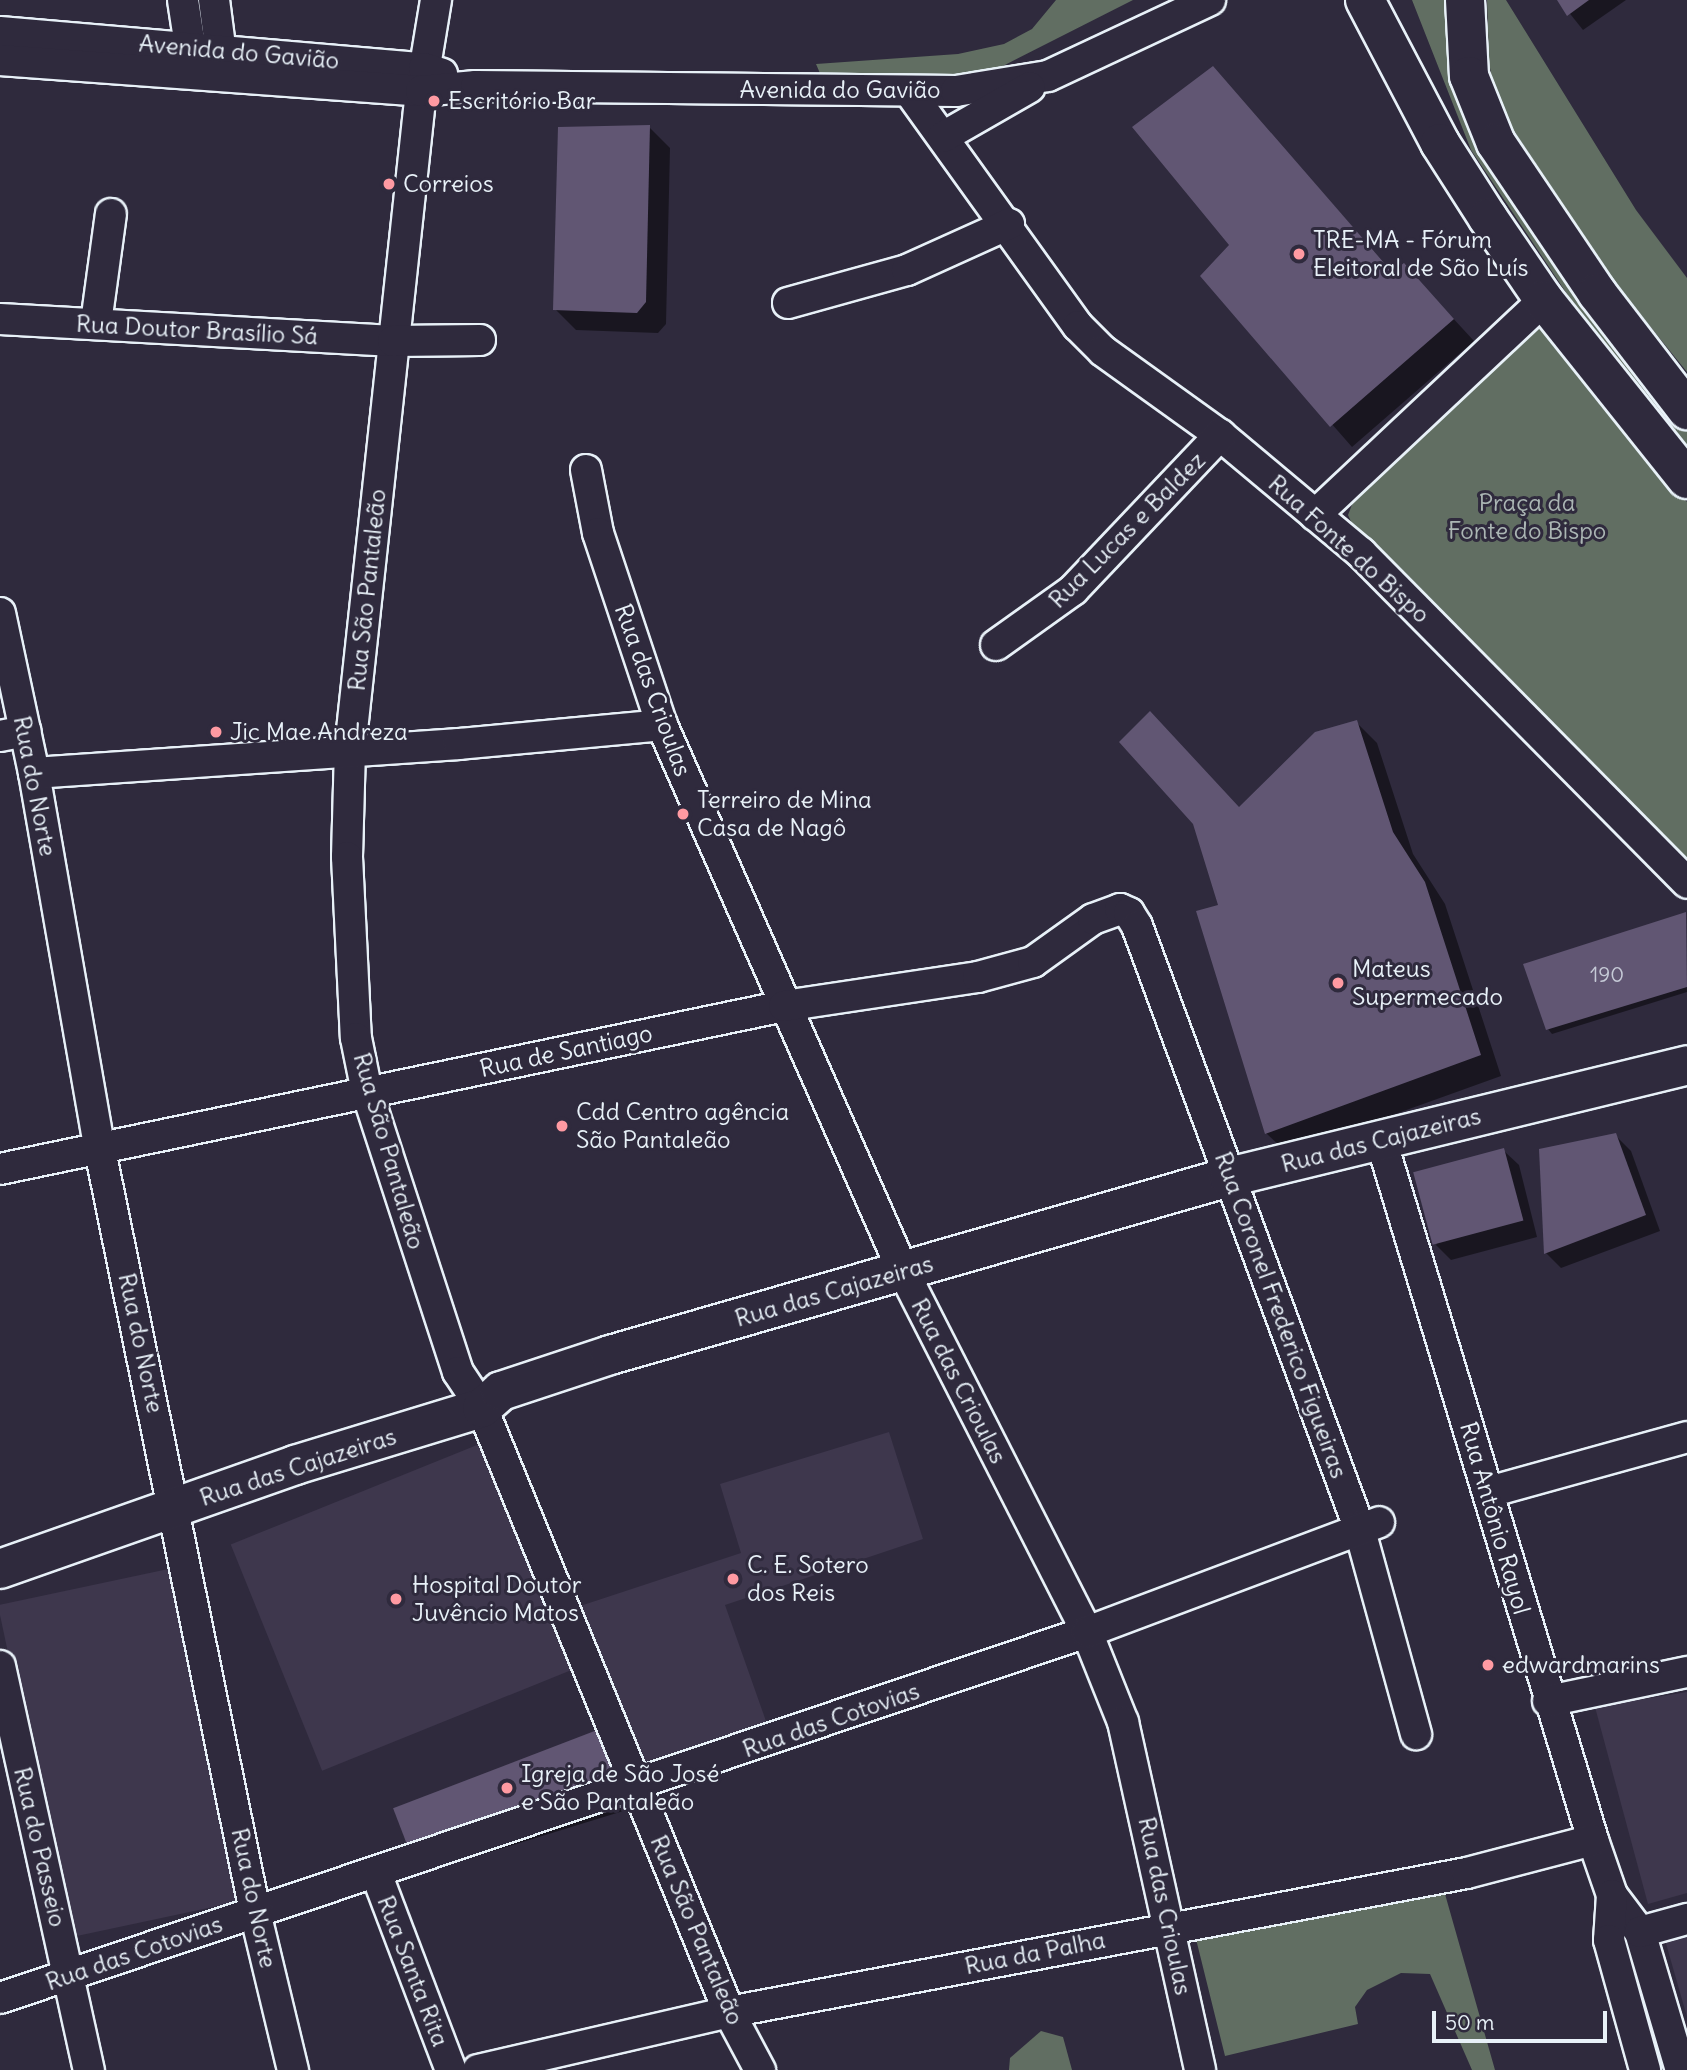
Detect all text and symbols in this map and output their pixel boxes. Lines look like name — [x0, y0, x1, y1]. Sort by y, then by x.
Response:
street label: Avenida do Gavião — [138, 29, 340, 75]
street label: Avenida do Gavião — [739, 76, 941, 104]
place label: Escritório Bar — [448, 87, 596, 115]
marker: Escritório Bar — [426, 93, 442, 109]
place label: Correios — [403, 170, 494, 198]
marker: Correios — [381, 176, 397, 192]
place label: TRE-MA - Fórum Eleitoral de São Luís — [1313, 226, 1529, 282]
marker: TRE-MA - Fórum Eleitoral de São Luís — [1291, 246, 1307, 262]
street label: Rua Doutor Brasílio Sá — [75, 309, 319, 351]
street label: Rua Lucas e Baldez — [1043, 446, 1211, 614]
street label: Rua Fonte do Bispo — [1262, 469, 1436, 629]
street label: Rua São Pantaleão — [342, 488, 392, 692]
park label: Praça da Fonte do Bispo — [1448, 489, 1606, 545]
street label: Rua das Crioulas — [608, 600, 698, 780]
street label: Rua do Norte — [7, 713, 63, 859]
place label: Jic Mae Andreza — [230, 718, 408, 746]
marker: Jic Mae Andreza — [208, 724, 224, 740]
place label: Terreiro de Mina Casa de Nagô — [697, 786, 872, 842]
marker: Terreiro de Mina Casa de Nagô — [675, 806, 691, 822]
place label: Mateus Supermecado — [1352, 955, 1503, 1011]
house number: 190 — [1590, 962, 1624, 988]
marker: Mateus Supermecado — [1330, 975, 1346, 991]
street label: Rua de Santiago — [477, 1019, 655, 1083]
street label: Rua São Pantaleão — [347, 1049, 431, 1253]
place label: Cdd Centro agência São Pantaleão — [576, 1098, 789, 1154]
street label: Rua das Cajazeiras — [1278, 1101, 1484, 1179]
marker: Cdd Centro agência São Pantaleão — [554, 1118, 570, 1134]
street label: Rua Coronel Frederico Figueiras — [1208, 1148, 1354, 1482]
street label: Rua das Cajazeiras — [732, 1249, 936, 1333]
street label: Rua do Norte — [112, 1270, 170, 1416]
street label: Rua das Crioulas — [905, 1294, 1013, 1468]
street label: Rua Antônio Rayol — [1454, 1418, 1536, 1618]
street label: Rua das Cajazeiras — [196, 1422, 400, 1512]
place label: C. E. Sotero dos Reis — [747, 1551, 869, 1607]
place label: Hospital Doutor Juvêncio Matos — [412, 1571, 581, 1627]
marker: C. E. Sotero dos Reis — [725, 1571, 741, 1587]
marker: Hospital Doutor Juvêncio Matos — [386, 1589, 406, 1609]
place label: edwardmarins — [1502, 1651, 1660, 1679]
marker: edwardmarins — [1480, 1657, 1496, 1673]
street label: Rua das Cotovias — [739, 1676, 923, 1764]
place label: Igreja de São José e São Pantaleão — [521, 1760, 719, 1816]
street label: Rua do Passeio — [8, 1764, 72, 1930]
marker: Igreja de São José e São Pantaleão — [499, 1780, 515, 1796]
street label: Rua das Crioulas — [1132, 1814, 1198, 1998]
street label: Rua do Norte — [225, 1825, 283, 1971]
street label: Rua São Pantaleão — [644, 1831, 750, 2029]
street label: Rua Santa Rita — [371, 1892, 455, 2050]
street label: Rua das Cotovias — [42, 1909, 226, 1997]
street label: Rua da Palha — [962, 1925, 1108, 1981]
scale bar — [1435, 1996, 1610, 2040]
text: 50 m — [1445, 2009, 1494, 2036]

